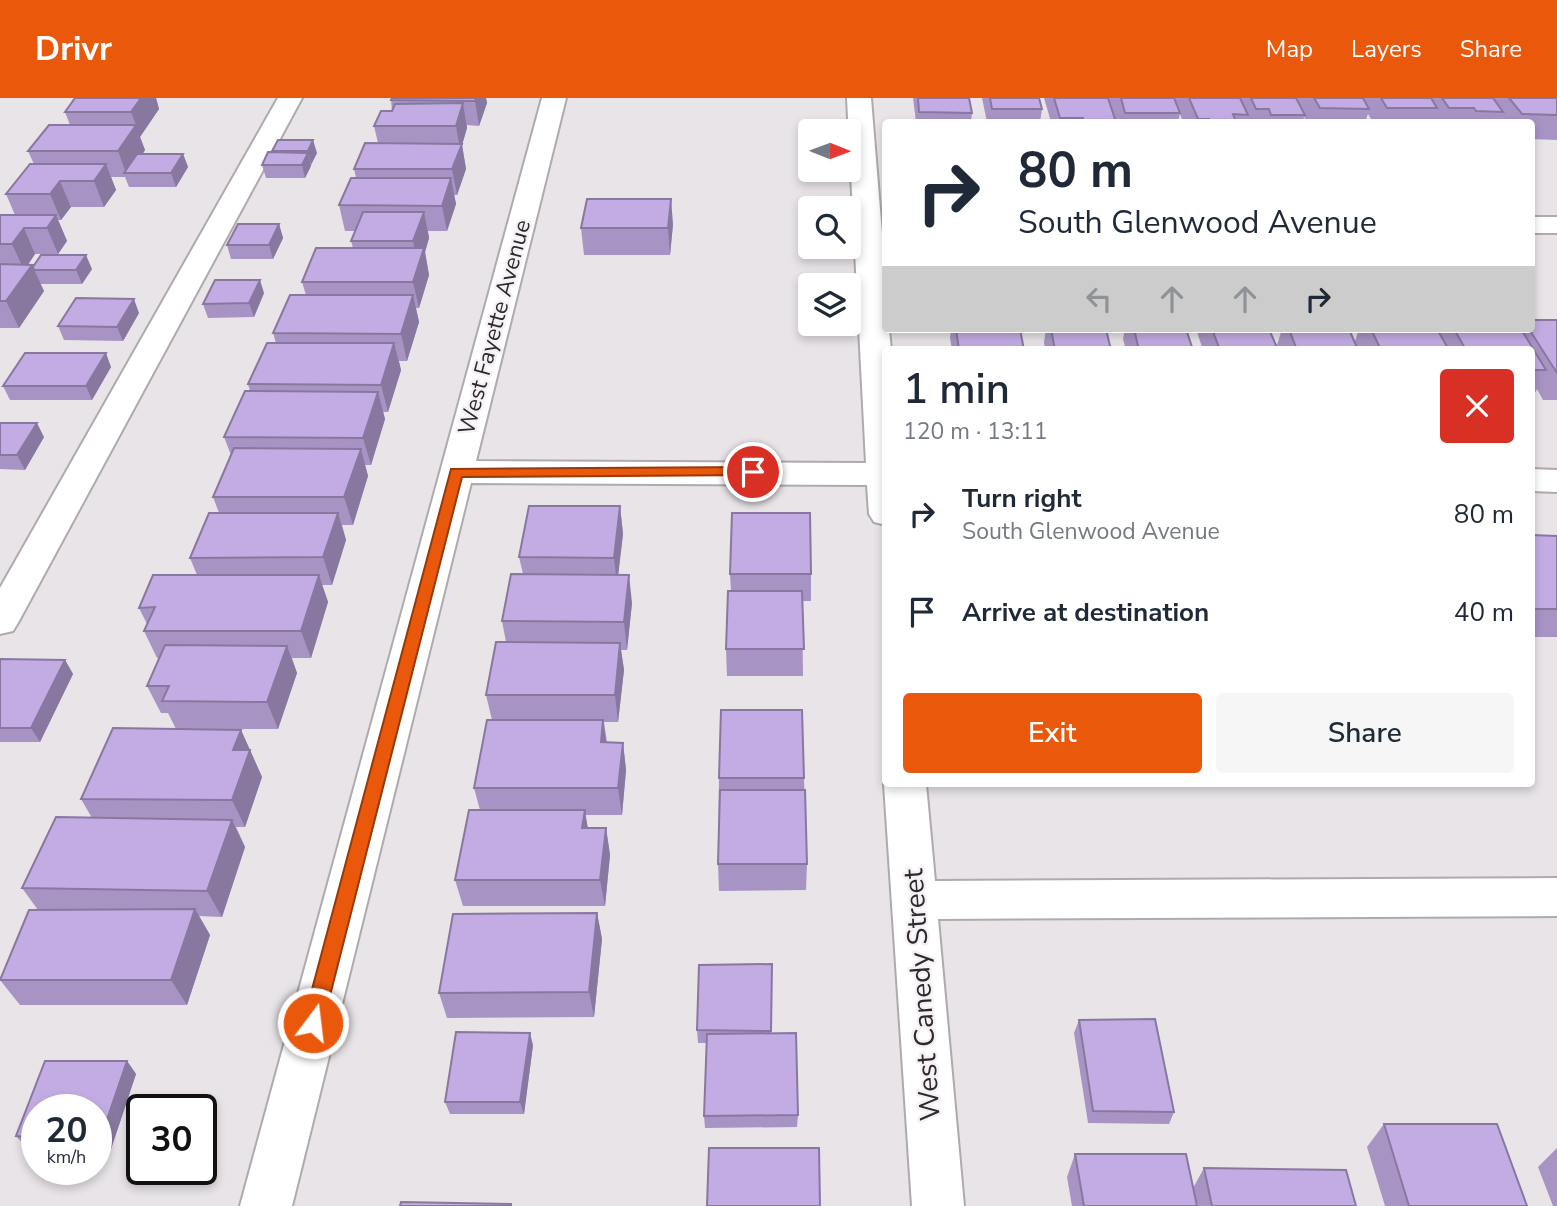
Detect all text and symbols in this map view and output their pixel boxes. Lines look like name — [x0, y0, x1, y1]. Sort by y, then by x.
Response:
text: Drivr — [35, 27, 112, 72]
text: Map — [1266, 33, 1313, 65]
text: Layers — [1351, 33, 1422, 65]
text: Share — [1460, 33, 1522, 65]
north arrow — [798, 119, 861, 182]
map controls — [798, 119, 861, 336]
text: 80 m — [1018, 137, 1133, 204]
icon: right — [903, 147, 994, 238]
button: search — [798, 196, 861, 259]
text: South Glenwood Avenue — [1018, 201, 1377, 244]
street label: West Fayette Avenue — [451, 216, 538, 438]
button: layers — [798, 273, 861, 336]
icon: left — [1080, 280, 1118, 318]
icon: ahead — [1153, 280, 1191, 318]
icon: ahead — [1226, 280, 1264, 318]
icon: right — [1299, 280, 1337, 318]
text: 1 min — [903, 361, 1010, 418]
button: close — [1440, 369, 1514, 443]
text: 120 m · 13:11 — [903, 416, 1048, 447]
pin — [723, 442, 783, 502]
icon: arrive — [734, 453, 772, 491]
text: Turn right — [962, 481, 1081, 516]
icon: right — [903, 495, 941, 533]
text: 80 m — [1454, 497, 1514, 532]
text: South Glenwood Avenue — [962, 516, 1220, 547]
icon: arrive — [903, 593, 941, 631]
text: Arrive at destination — [962, 595, 1209, 630]
text: 40 m — [1454, 595, 1514, 630]
button: Exit — [903, 693, 1202, 773]
button: Share — [1216, 693, 1514, 773]
street label: West Canedy Street — [894, 867, 950, 1122]
position arrow — [276, 986, 350, 1060]
speed limit sign: 30 — [126, 1094, 217, 1185]
text: 20 — [45, 1107, 88, 1154]
text: km/h — [47, 1145, 86, 1169]

